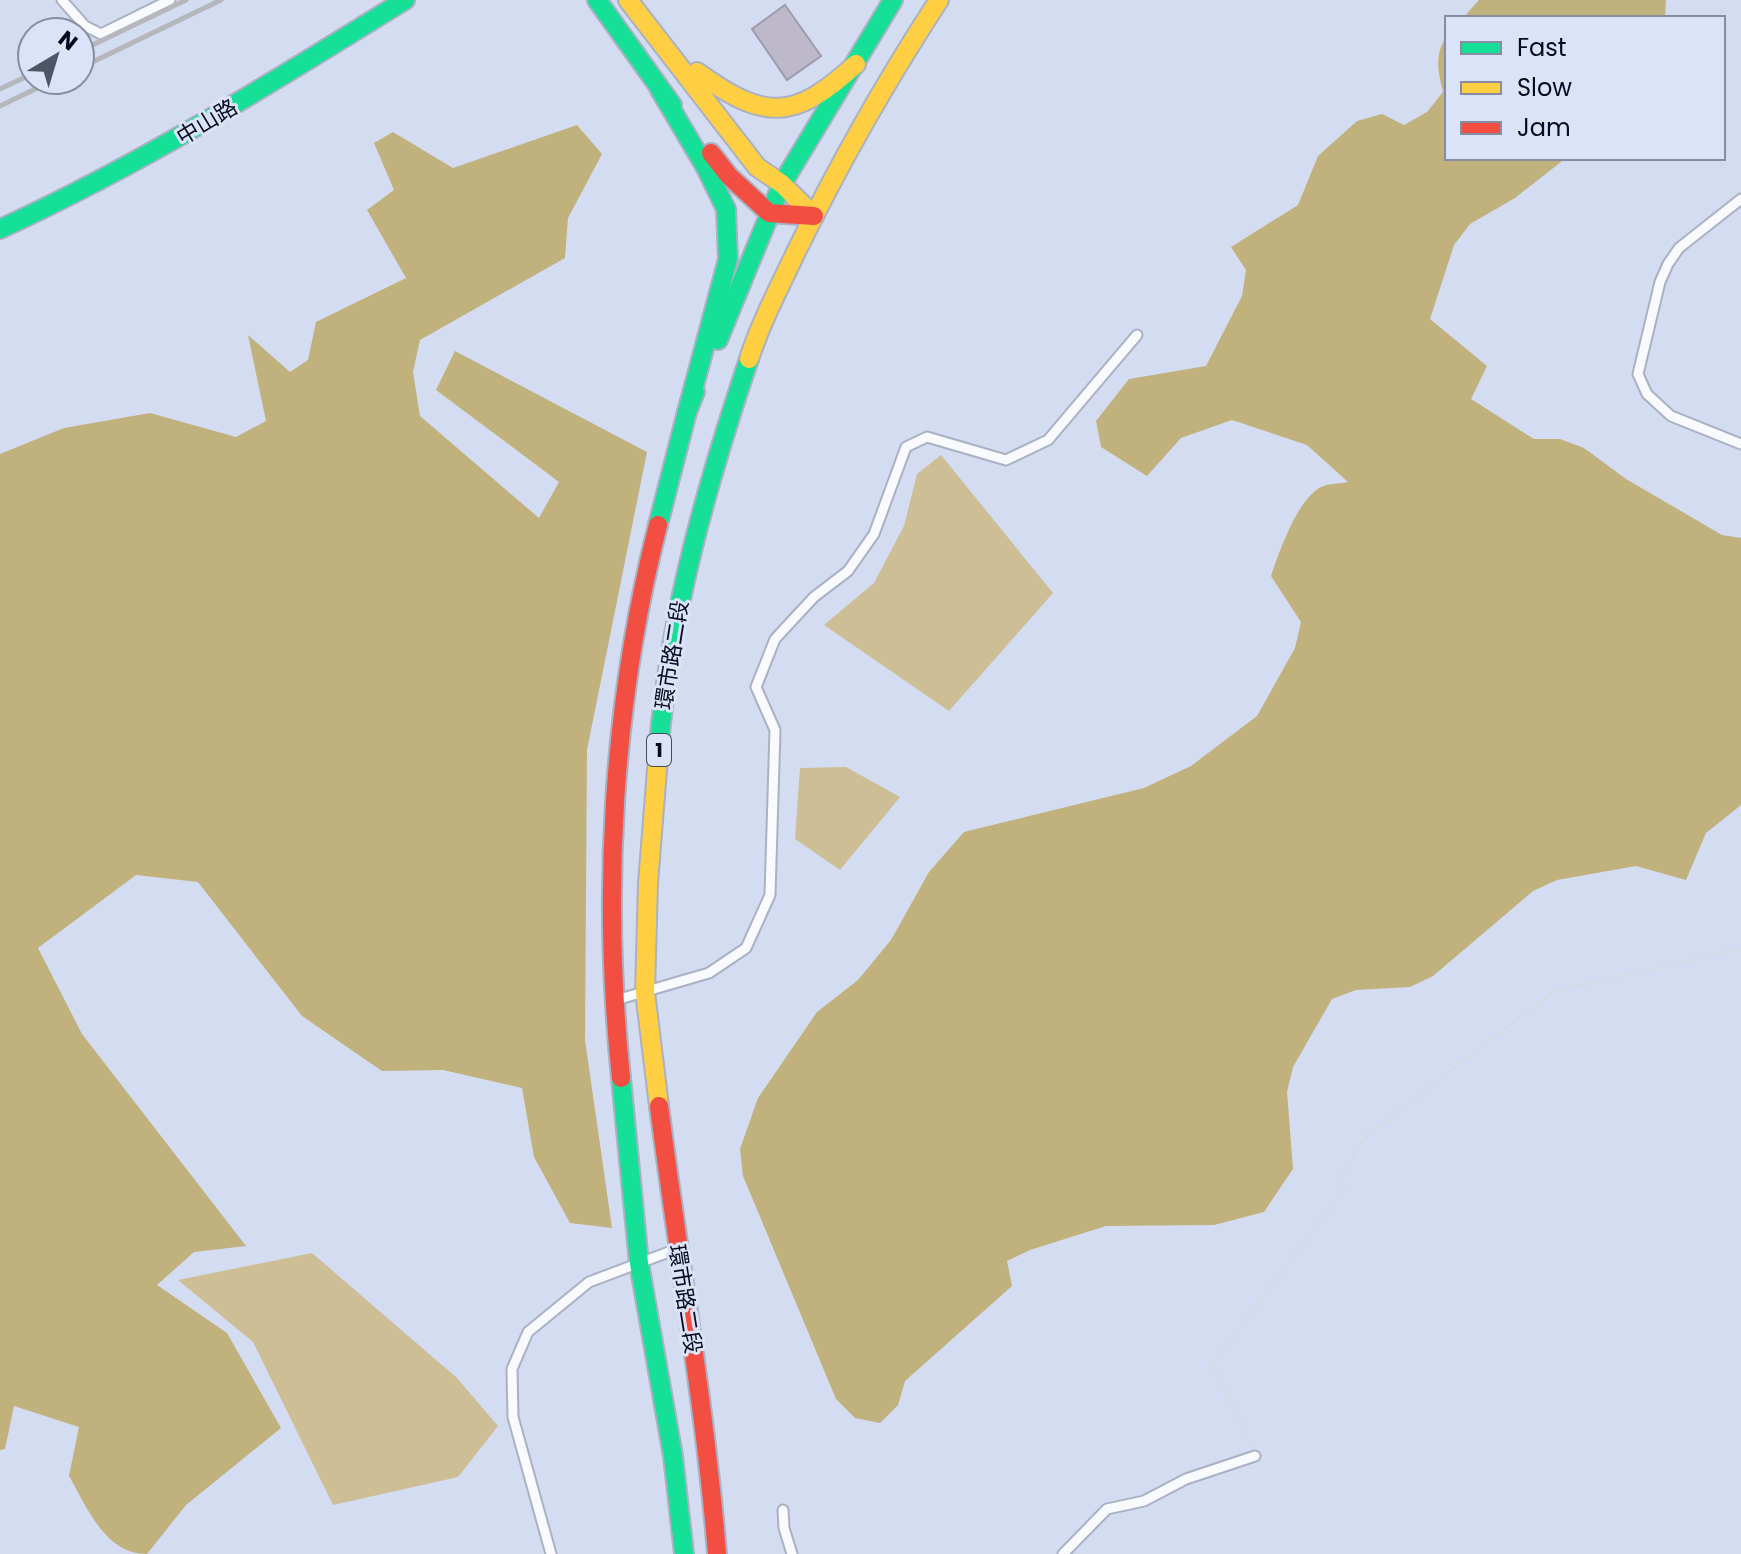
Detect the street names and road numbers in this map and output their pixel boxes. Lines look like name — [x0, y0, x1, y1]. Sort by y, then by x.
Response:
street label: 中山路 — [171, 92, 243, 152]
street label: 環市路二段 — [648, 598, 696, 712]
road number: 1 — [647, 734, 671, 766]
street label: 環市路二段 — [661, 1242, 709, 1356]

